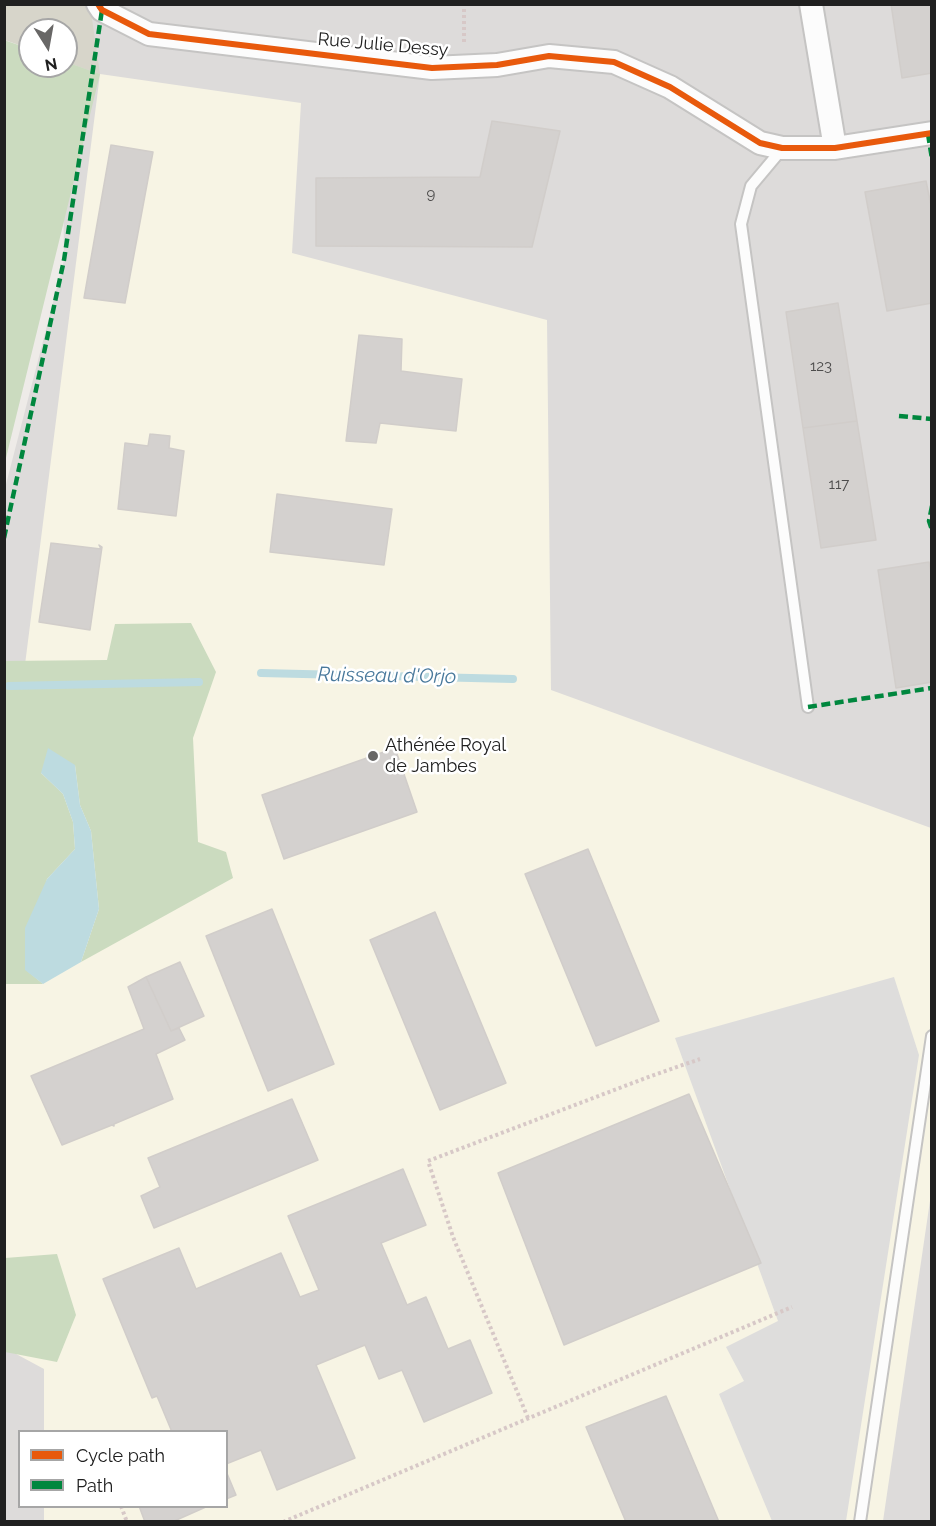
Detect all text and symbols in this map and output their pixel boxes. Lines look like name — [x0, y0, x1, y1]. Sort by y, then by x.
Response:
north arrow — [18, 18, 78, 78]
street label: Rue Julie Dessy — [317, 29, 449, 61]
text: N — [43, 54, 59, 75]
house number: 9 — [427, 185, 435, 203]
house number: 123 — [810, 357, 832, 375]
house number: 117 — [829, 475, 849, 493]
water label: Ruisseau d'Orjo — [317, 663, 457, 689]
place label: Athénée Royal de Jambes — [385, 735, 506, 777]
marker: Athénée Royal de Jambes — [366, 749, 380, 763]
legend — [18, 1430, 228, 1508]
text: Cycle path — [76, 1445, 165, 1466]
text: Path — [76, 1475, 113, 1496]

